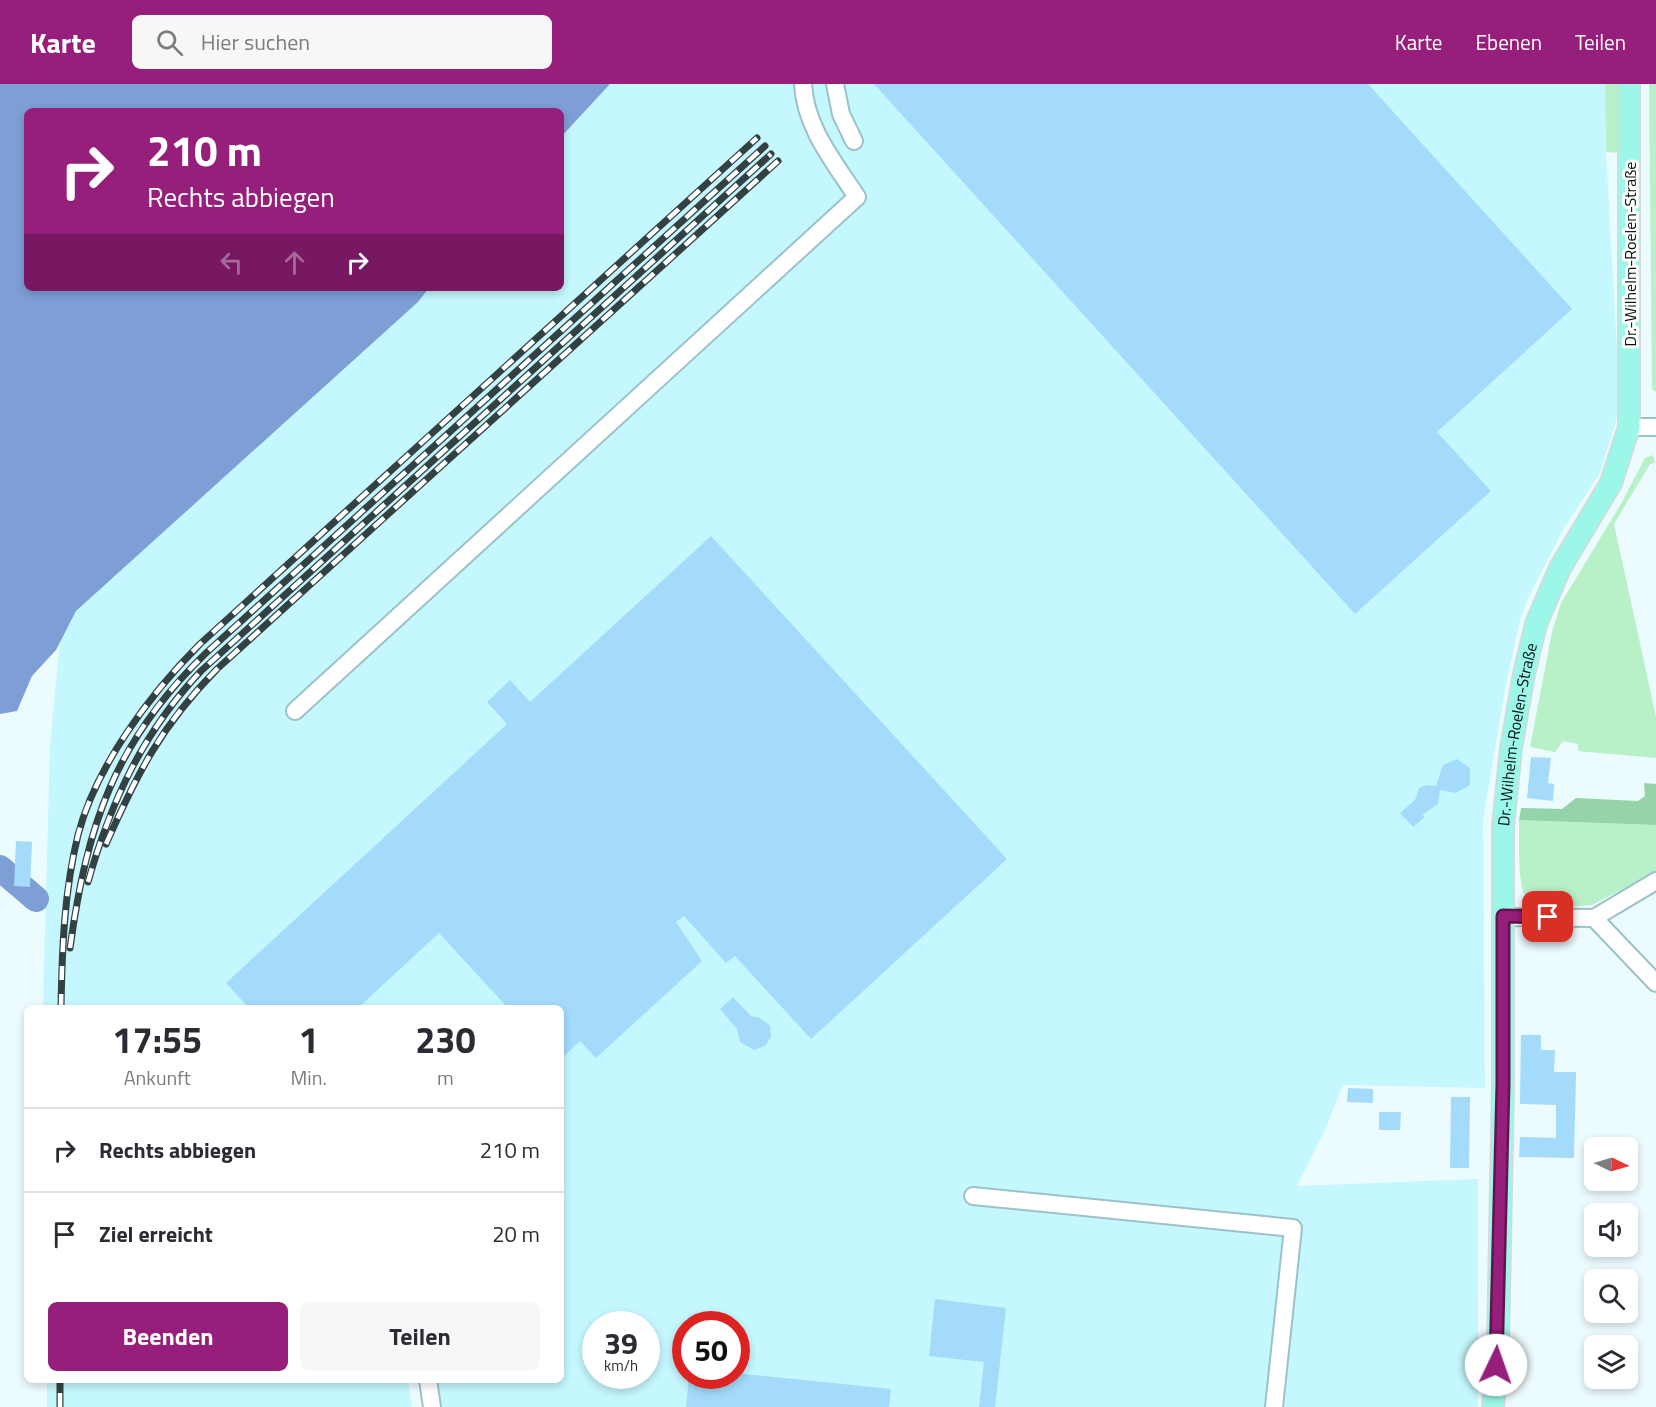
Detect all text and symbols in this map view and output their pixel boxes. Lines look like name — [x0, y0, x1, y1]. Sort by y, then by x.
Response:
search box — [132, 15, 552, 69]
text: Karte — [30, 21, 96, 64]
text: Hier suchen — [201, 25, 310, 59]
icon: search — [153, 26, 186, 59]
text: Karte — [1395, 26, 1442, 58]
text: Ebenen — [1475, 26, 1542, 58]
text: Teilen — [1575, 26, 1626, 58]
text: 210 m — [147, 118, 262, 182]
icon: right — [48, 132, 126, 210]
street label: Dr.-Wilhelm-Roelen-Straße — [1618, 162, 1642, 346]
text: Rechts abbiegen — [147, 176, 335, 217]
icon: left — [215, 246, 248, 279]
icon: ahead — [278, 246, 311, 279]
icon: right — [341, 246, 374, 279]
street label: Dr.-Wilhelm-Roelen-Straße — [1491, 640, 1543, 827]
pin — [1522, 891, 1573, 942]
icon: arrive — [1531, 900, 1564, 933]
text: 17:55 — [112, 1012, 202, 1067]
text: 1 — [299, 1012, 319, 1067]
text: 230 — [415, 1012, 476, 1067]
text: Ankunft — [124, 1062, 191, 1093]
text: Min. — [291, 1062, 327, 1093]
text: m — [437, 1062, 454, 1093]
text: Rechts abbiegen — [99, 1133, 256, 1167]
text: 210 m — [480, 1133, 540, 1167]
icon: right — [48, 1134, 81, 1167]
north arrow — [1584, 1137, 1638, 1191]
map controls — [1584, 1137, 1638, 1389]
button: sound — [1584, 1203, 1638, 1257]
text: Ziel erreicht — [99, 1217, 213, 1251]
text: 20 m — [492, 1217, 540, 1251]
icon: arrive — [48, 1218, 81, 1251]
button: search — [1584, 1269, 1638, 1323]
button: Beenden — [48, 1302, 288, 1371]
button: Teilen — [300, 1302, 540, 1371]
speed limit sign: 50 — [672, 1311, 750, 1389]
text: 39 — [604, 1320, 638, 1366]
position arrow — [1464, 1333, 1528, 1397]
button: layers — [1584, 1335, 1638, 1389]
text: km/h — [604, 1354, 638, 1377]

